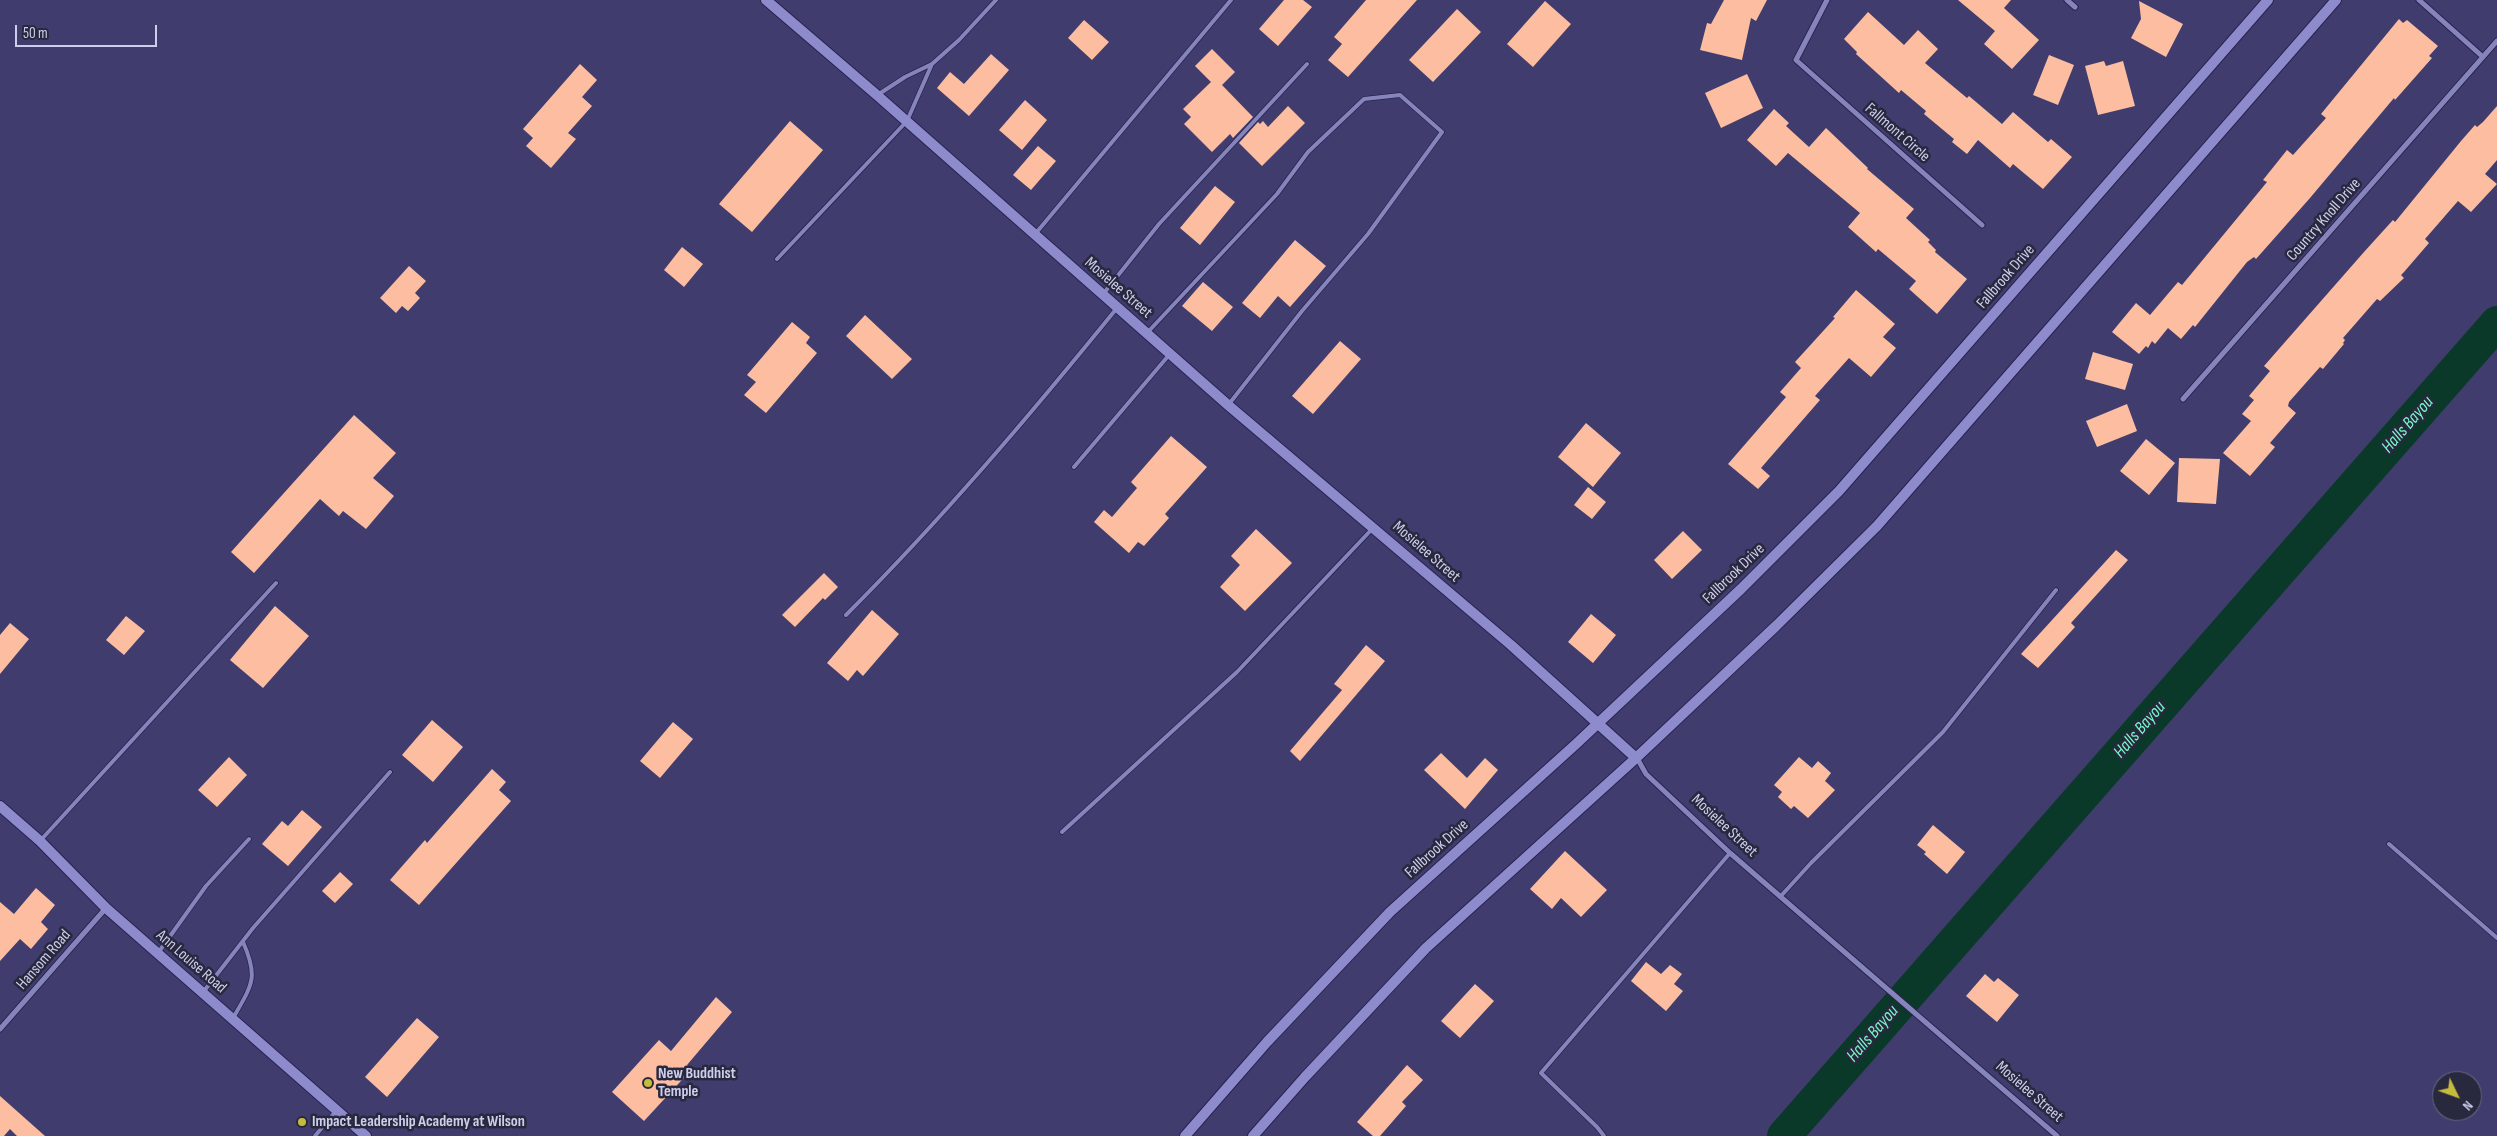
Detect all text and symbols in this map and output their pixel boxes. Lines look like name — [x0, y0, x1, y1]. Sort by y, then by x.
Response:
scale bar — [18, 15, 160, 47]
text: 50 m — [23, 24, 48, 43]
street label: Fallmont Circle — [1860, 99, 1934, 167]
street label: Country Knoll Drive — [2283, 175, 2365, 265]
street label: Fallbrook Drive — [1973, 241, 2039, 313]
street label: Mosielee Street — [1080, 253, 1156, 323]
water label: Halls Bayou — [2377, 392, 2439, 458]
street label: Mosielee Street — [1388, 517, 1464, 587]
street label: Fallbrook Drive — [1699, 540, 1769, 608]
water label: Halls Bayou — [2109, 697, 2171, 763]
street label: Mosielee Street — [1687, 791, 1761, 861]
street label: Fallbrook Drive — [1401, 816, 1473, 882]
street label: Hansom Road — [13, 926, 75, 994]
street label: Ann Louise Road — [152, 926, 230, 998]
water label: Halls Bayou — [1842, 1001, 1904, 1067]
street label: Mosielee Street — [1991, 1057, 2067, 1127]
place label: New Buddhist Temple — [658, 1064, 736, 1102]
north arrow — [2432, 1071, 2482, 1121]
marker: New Buddhist Temple — [642, 1077, 654, 1089]
text: N — [2459, 1097, 2477, 1114]
place label: Impact Leadership Academy at Wilson — [312, 1112, 525, 1132]
marker: Impact Leadership Academy at Wilson — [296, 1116, 308, 1128]

